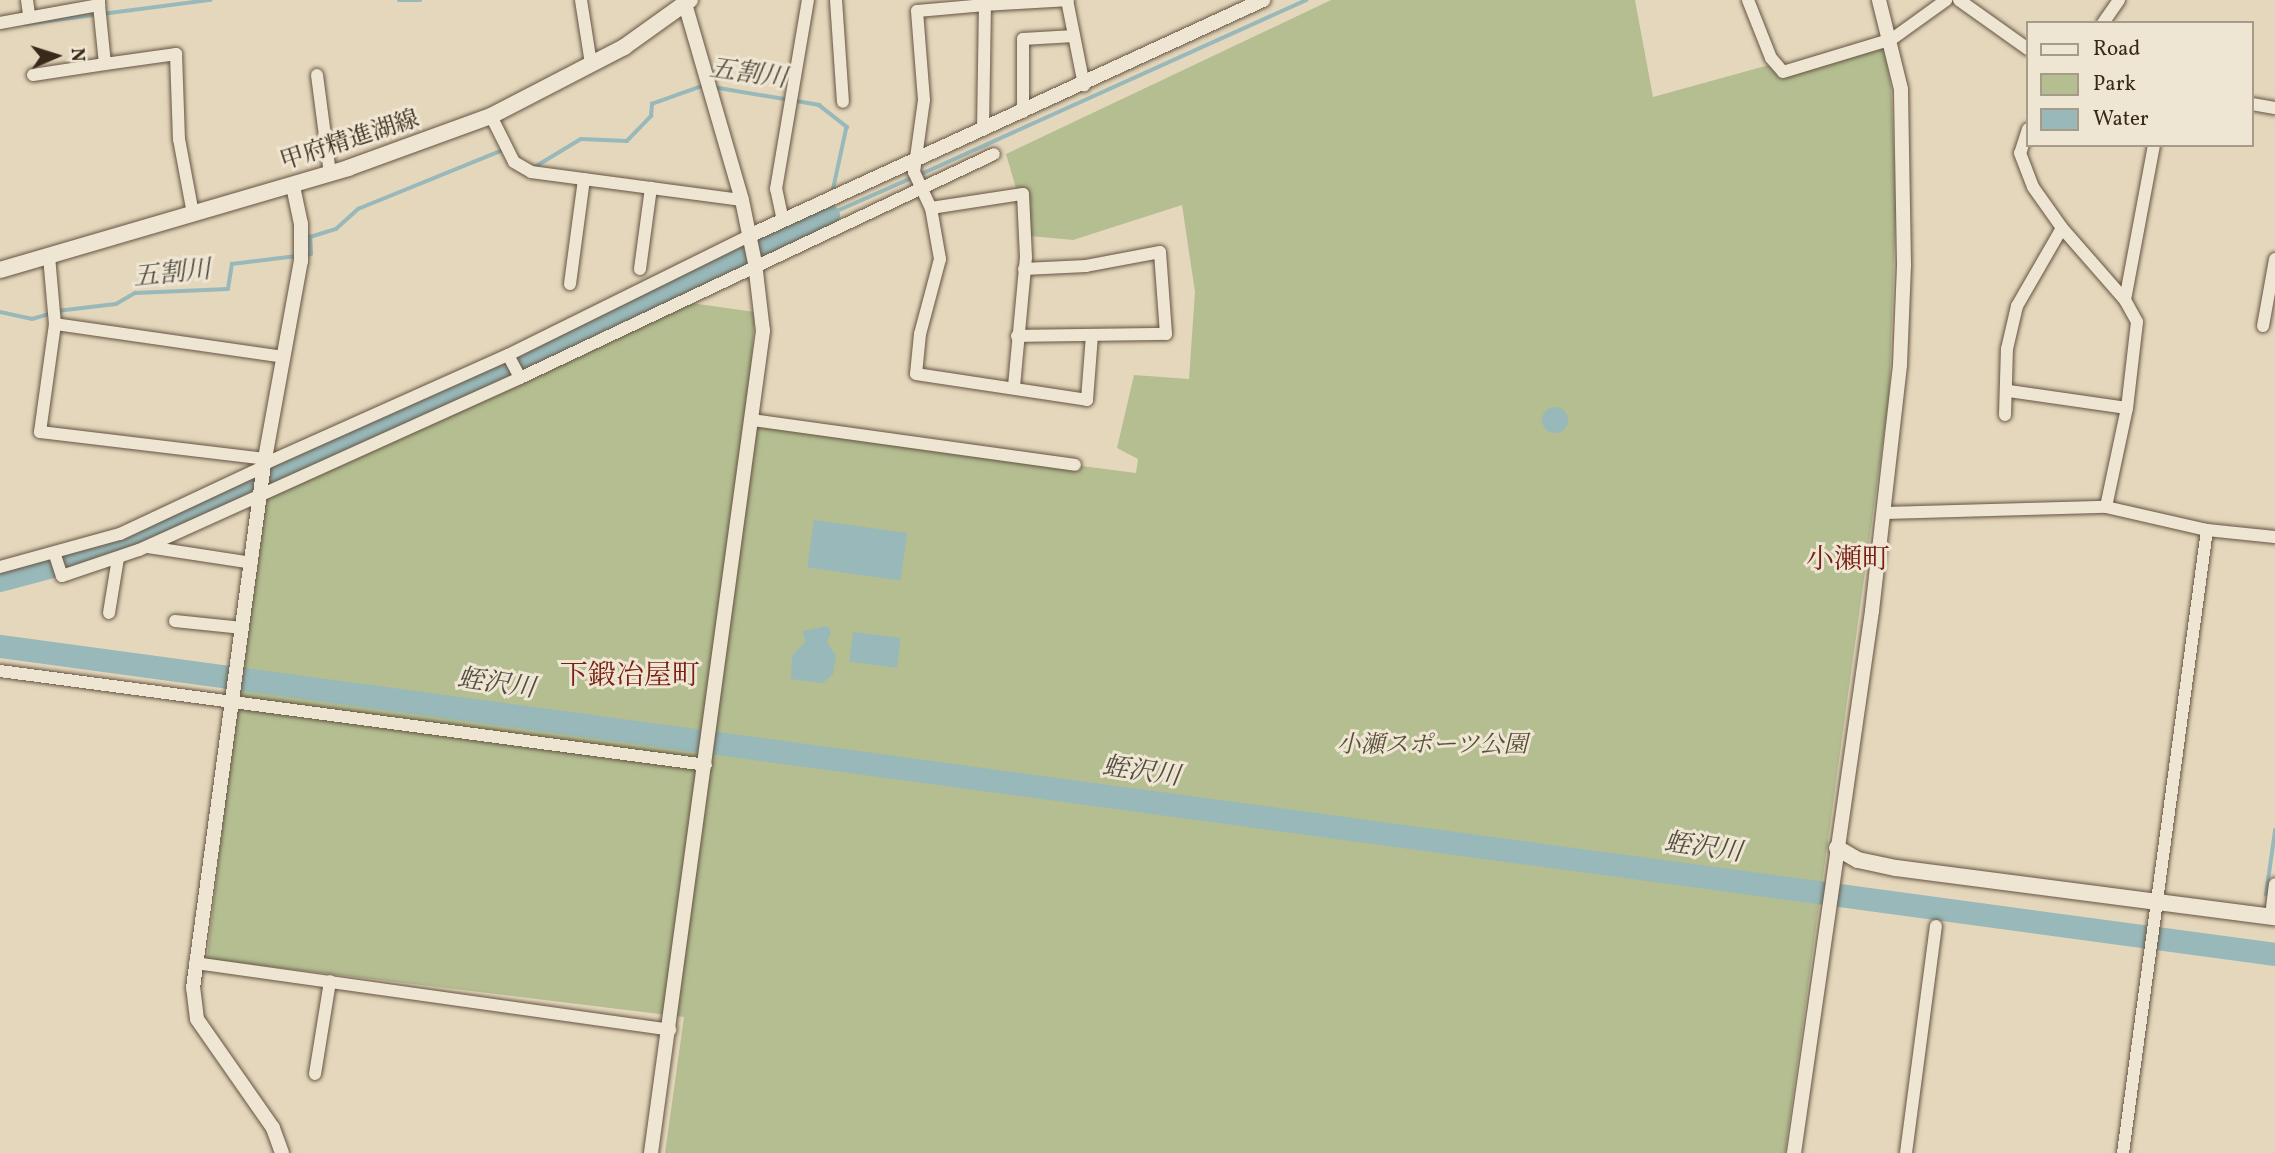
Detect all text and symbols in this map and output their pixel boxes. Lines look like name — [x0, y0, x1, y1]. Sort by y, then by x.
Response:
north arrow — [21, 21, 91, 91]
legend — [2026, 21, 2254, 147]
text: Road — [2093, 35, 2140, 64]
text: N — [64, 47, 90, 62]
water label: 五割川 — [707, 54, 789, 96]
text: Park — [2093, 70, 2136, 99]
text: Water — [2093, 105, 2149, 134]
street label: 甲府精進湖線 — [277, 106, 423, 178]
water label: 五割川 — [132, 255, 212, 295]
district label: 小瀬町 — [1806, 544, 1890, 578]
district label: 下鍛冶屋町 — [560, 660, 700, 694]
water label: 蛭沢川 — [455, 664, 537, 706]
park label: 小瀬スポーツ公園 — [1336, 733, 1528, 761]
water label: 蛭沢川 — [1100, 752, 1182, 794]
water label: 蛭沢川 — [1662, 828, 1744, 870]

